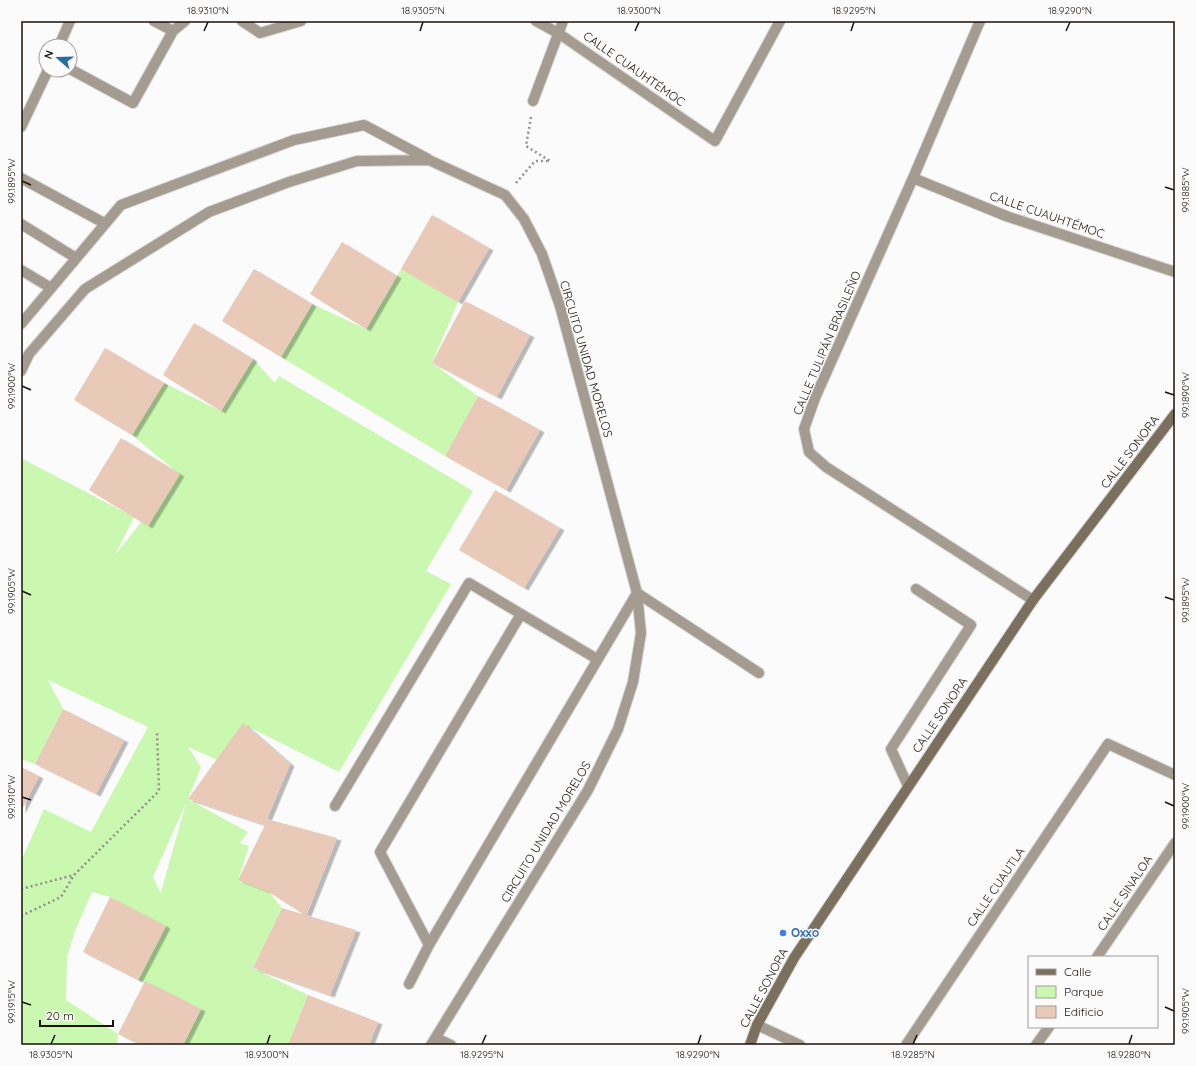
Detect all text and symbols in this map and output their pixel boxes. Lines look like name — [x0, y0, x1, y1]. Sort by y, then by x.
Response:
text: 18.9310°N — [187, 4, 229, 17]
text: 18.9305°N — [401, 4, 445, 17]
text: 18.9300°N — [617, 4, 661, 17]
text: 18.9295°N — [832, 4, 876, 17]
text: 18.9290°N — [1048, 4, 1092, 17]
street label: CALLE CUAUHTÉMOC — [581, 28, 688, 109]
north arrow — [38, 38, 78, 78]
text: N — [41, 48, 57, 61]
text: 99.1895°W — [5, 158, 18, 204]
text: 99.1885°W — [1179, 167, 1192, 213]
street label: CALLE CUAUHTÉMOC — [988, 188, 1107, 241]
street label: CALLE TULIPÁN BRASILEÑO — [789, 268, 864, 417]
street label: CIRCUITO UNIDAD MORELOS — [557, 279, 616, 439]
text: 99.1900°W — [5, 363, 18, 409]
text: 99.1890°W — [1179, 372, 1192, 418]
street label: CALLE SONORA — [1097, 412, 1162, 491]
text: 99.1905°W — [5, 568, 18, 614]
text: 99.1895°W — [1179, 577, 1192, 623]
street label: CALLE SONORA — [909, 674, 971, 755]
street label: CIRCUITO UNIDAD MORELOS — [497, 758, 594, 905]
text: 99.1910°W — [5, 775, 18, 819]
text: 99.1900°W — [1179, 783, 1192, 829]
street label: CALLE CUAUTLA — [964, 844, 1028, 929]
street label: CALLE SINALOA — [1094, 852, 1155, 933]
place label: Oxxo — [791, 925, 820, 940]
marker: Oxxo — [778, 928, 788, 938]
street label: CALLE SONORA — [736, 945, 791, 1030]
legend — [1028, 956, 1158, 1028]
text: Calle — [1064, 964, 1092, 979]
text: 99.1915°W — [5, 980, 18, 1024]
text: Parque — [1064, 984, 1104, 999]
text: 99.1905°W — [1179, 988, 1192, 1034]
scale bar — [40, 1002, 113, 1028]
text: Edificio — [1064, 1004, 1104, 1019]
text: 20 m — [46, 1008, 74, 1023]
text: 18.9305°N — [29, 1048, 73, 1061]
text: 18.9300°N — [245, 1048, 289, 1061]
text: 18.9295°N — [460, 1048, 504, 1061]
text: 18.9290°N — [676, 1048, 720, 1061]
text: 18.9285°N — [891, 1048, 935, 1061]
text: 18.9280°N — [1107, 1048, 1151, 1061]

